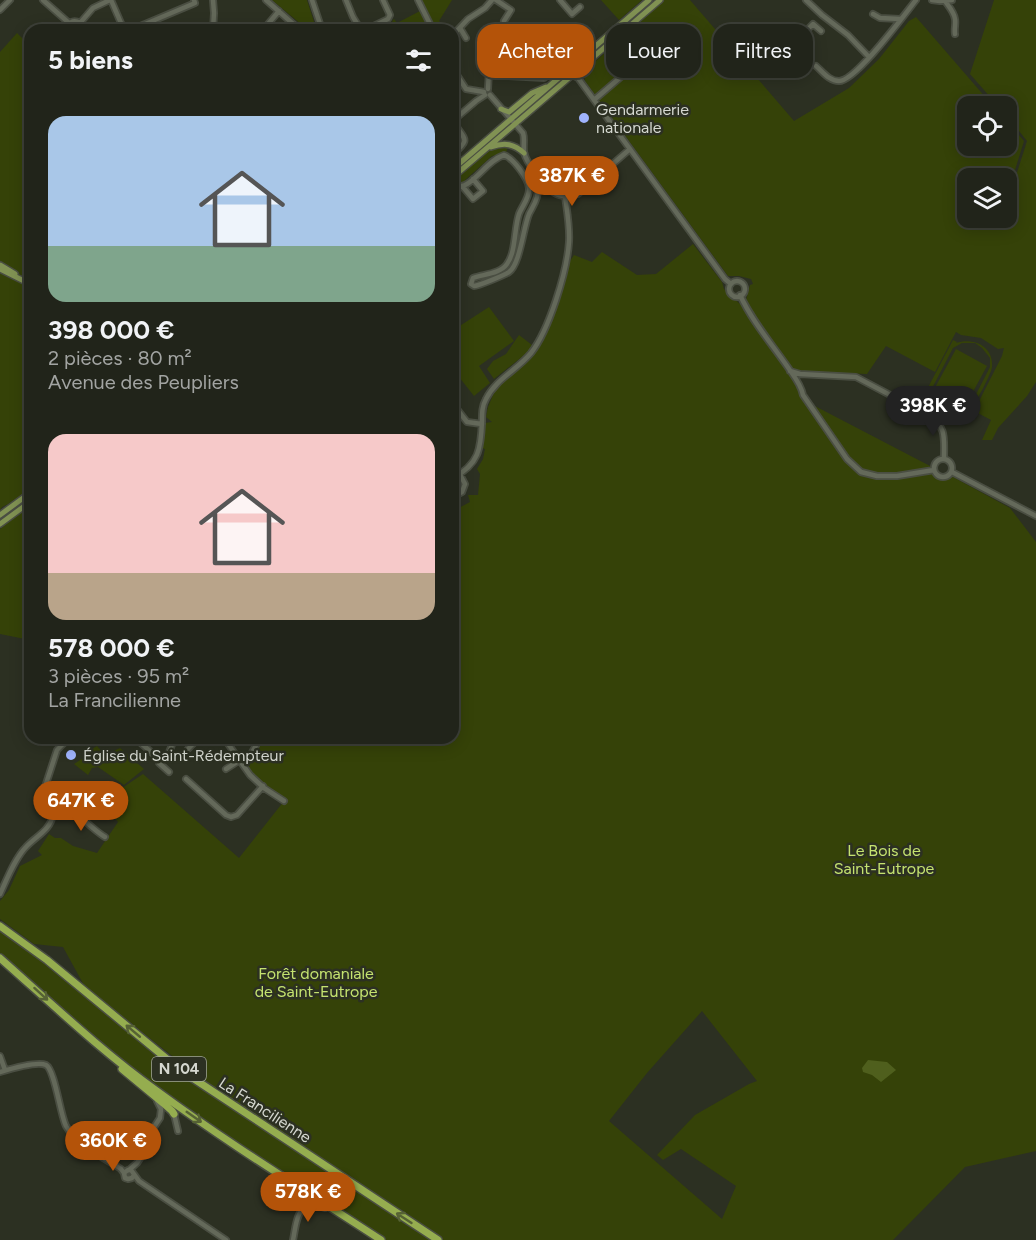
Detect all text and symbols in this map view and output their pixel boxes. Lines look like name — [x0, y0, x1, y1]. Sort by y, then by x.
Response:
chip: Acheter — [477, 24, 594, 78]
chip: Louer — [606, 24, 701, 78]
chip: Filtres — [713, 24, 813, 78]
text: 5 biens — [48, 44, 133, 76]
icon: filters — [402, 44, 435, 77]
map controls — [957, 96, 1017, 228]
button: locate — [957, 96, 1017, 156]
place label: Gendarmerie nationale — [596, 100, 689, 137]
marker: Gendarmerie nationale — [577, 111, 591, 125]
icon: home — [188, 155, 296, 263]
pin: 387K € — [523, 156, 621, 207]
text: 387K € — [539, 163, 605, 187]
button: layers — [957, 168, 1017, 228]
text: 398 000 € — [48, 314, 174, 346]
text: 2 pièces · 80 m² — [48, 346, 192, 370]
text: Avenue des Peupliers — [48, 370, 239, 394]
pin: 398K € — [884, 386, 982, 437]
text: 398K € — [900, 393, 966, 417]
icon: home — [188, 473, 296, 581]
text: 578 000 € — [48, 632, 174, 664]
text: 3 pièces · 95 m² — [48, 664, 189, 688]
text: La Francilienne — [48, 688, 181, 712]
place label: Église du Saint-Rédempteur — [83, 746, 284, 765]
marker: Église du Saint-Rédempteur — [64, 748, 78, 762]
pin: 647K € — [32, 781, 130, 832]
text: 647K € — [47, 788, 115, 812]
park label: Le Bois de Saint-Eutrope — [834, 841, 935, 878]
park label: Forêt domaniale de Saint-Eutrope — [255, 964, 378, 1001]
one-way arrow — [33, 987, 48, 1001]
one-way arrow — [125, 1025, 141, 1038]
road number: N 104 — [152, 1057, 206, 1081]
street label: La Francilienne — [215, 1073, 315, 1147]
one-way arrow — [186, 1111, 202, 1123]
pin: 360K € — [64, 1121, 162, 1172]
text: 360K € — [79, 1128, 147, 1152]
pin: 578K € — [259, 1172, 357, 1223]
text: 578K € — [275, 1179, 341, 1203]
one-way arrow — [397, 1212, 413, 1224]

